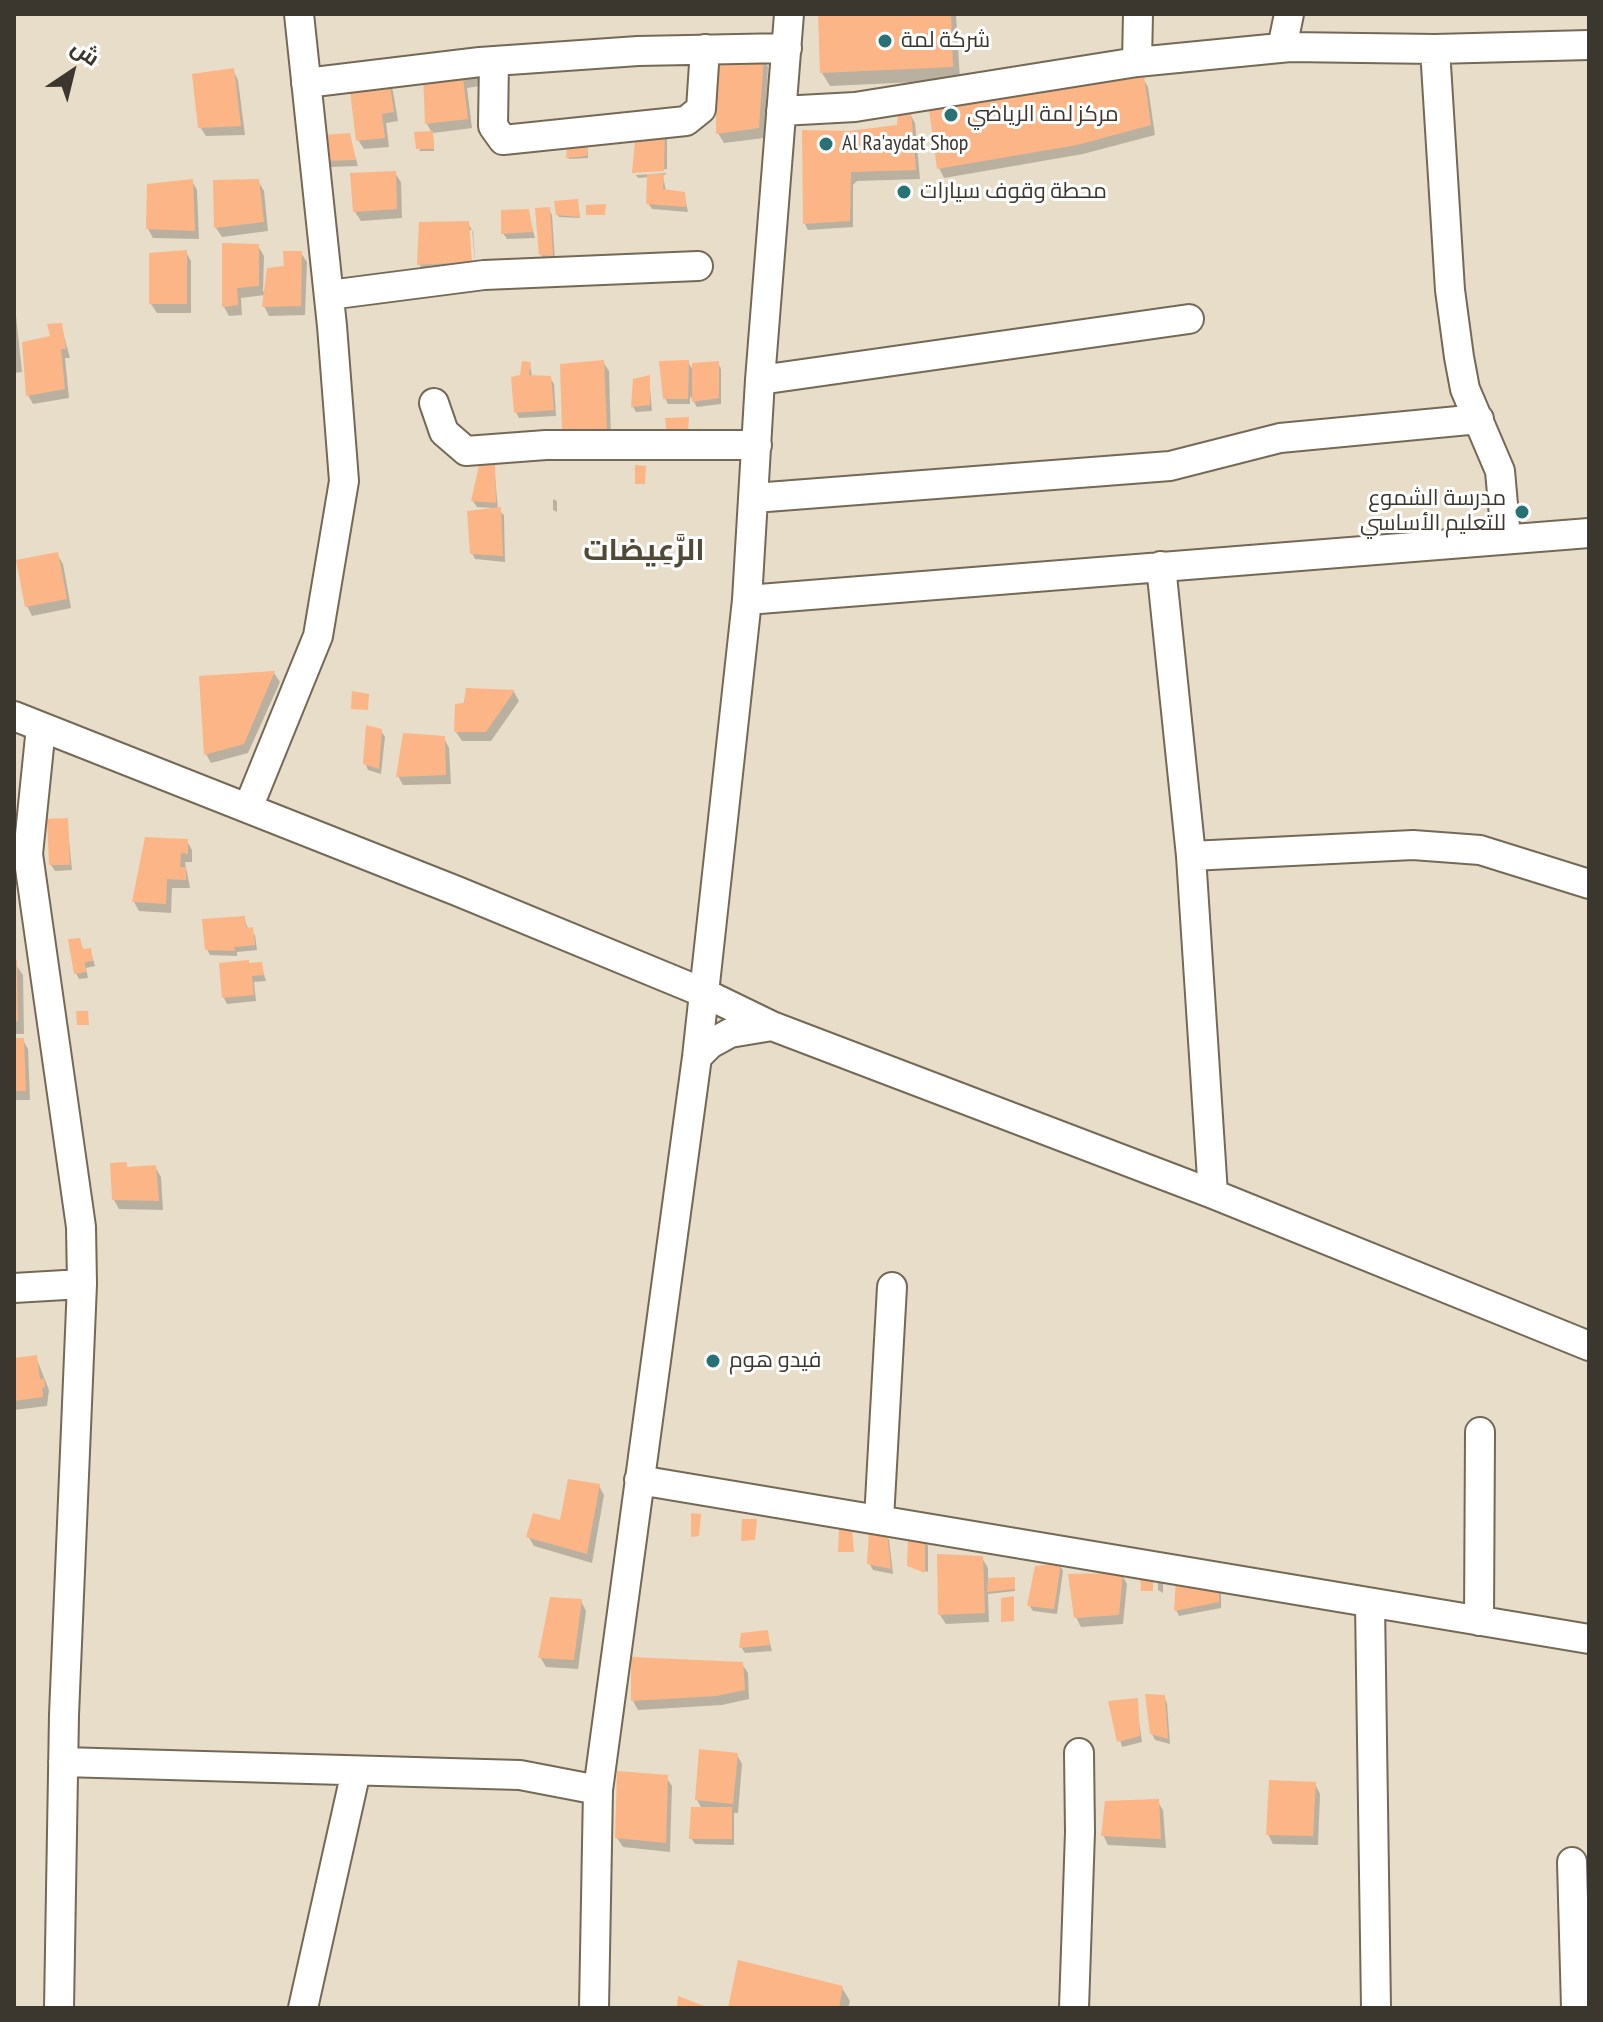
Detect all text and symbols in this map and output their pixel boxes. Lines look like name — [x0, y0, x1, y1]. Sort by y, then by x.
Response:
place label: شركة لمة — [901, 28, 990, 54]
north arrow — [32, 32, 112, 112]
marker: شركة لمة — [876, 32, 894, 50]
text: ش — [66, 33, 105, 72]
place label: مركز لمة الرياضي — [967, 102, 1119, 128]
marker: مركز لمة الرياضي — [942, 106, 960, 124]
place label: Al Ra'aydat Shop — [842, 131, 968, 157]
marker: Al Ra'aydat Shop — [817, 135, 835, 153]
place label: محطة وقوف سيارات — [920, 179, 1107, 205]
marker: محطة وقوف سيارات — [895, 183, 913, 201]
place label: مدرسة الشموع للتعليم الأساسي — [1360, 486, 1506, 538]
marker: مدرسة الشموع للتعليم الأساسي — [1513, 503, 1531, 521]
district label: الرَّعِيضات — [583, 533, 705, 569]
place label: فيدو هوم — [729, 1348, 821, 1374]
marker: فيدو هوم — [704, 1352, 722, 1370]

